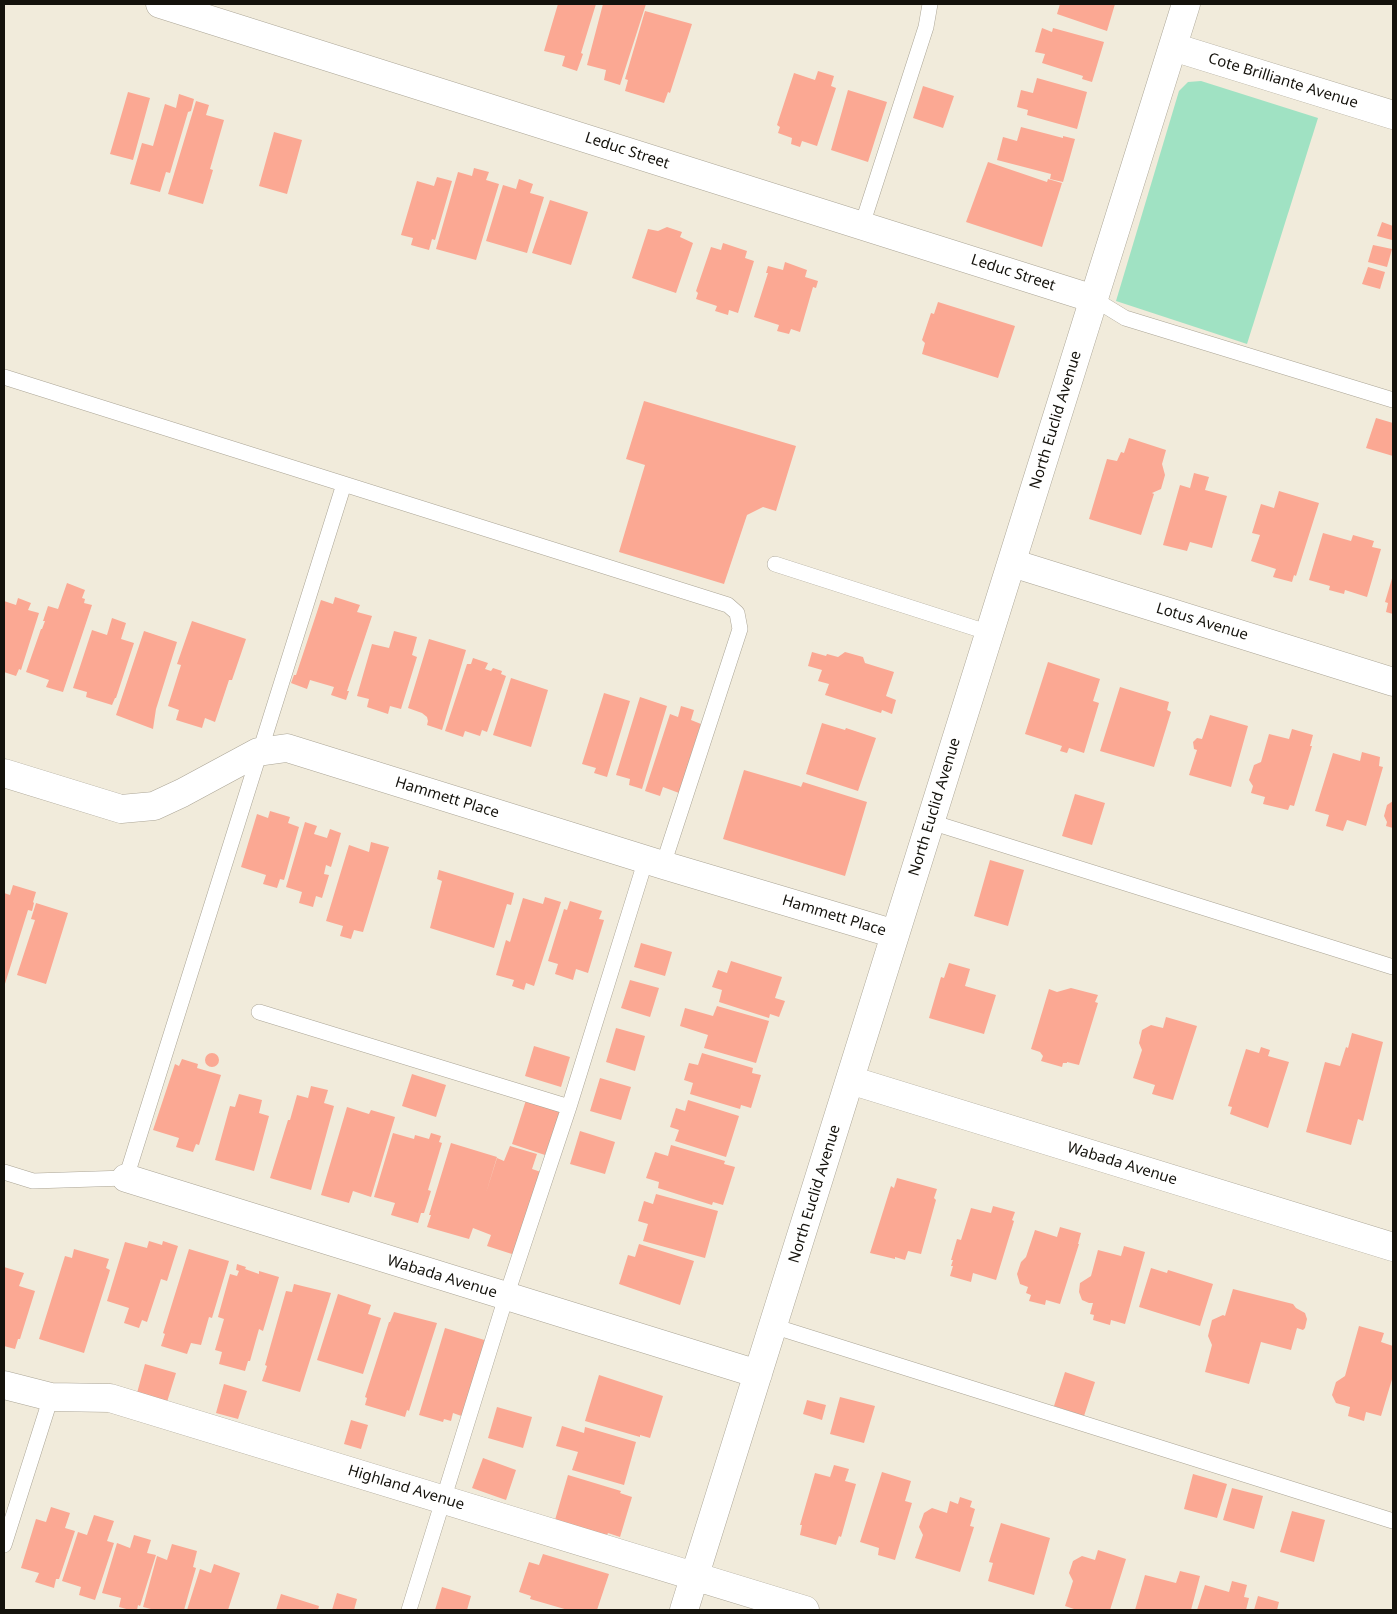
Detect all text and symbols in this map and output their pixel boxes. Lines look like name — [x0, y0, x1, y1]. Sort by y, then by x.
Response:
street label: Cote Brilliante Avenue — [1206, 50, 1360, 112]
street label: Leduc Street — [582, 129, 672, 173]
street label: Leduc Street — [968, 251, 1058, 295]
street label: North Euclid Avenue — [1026, 349, 1086, 491]
street label: Lotus Avenue — [1154, 599, 1250, 645]
street label: North Euclid Avenue — [905, 736, 965, 878]
street label: Hammett Place — [393, 774, 501, 822]
street label: Hammett Place — [780, 892, 888, 940]
street label: North Euclid Avenue — [785, 1123, 845, 1265]
street label: Wabada Avenue — [1065, 1139, 1179, 1189]
street label: Wabada Avenue — [385, 1252, 499, 1302]
street label: Highland Avenue — [346, 1462, 466, 1514]

